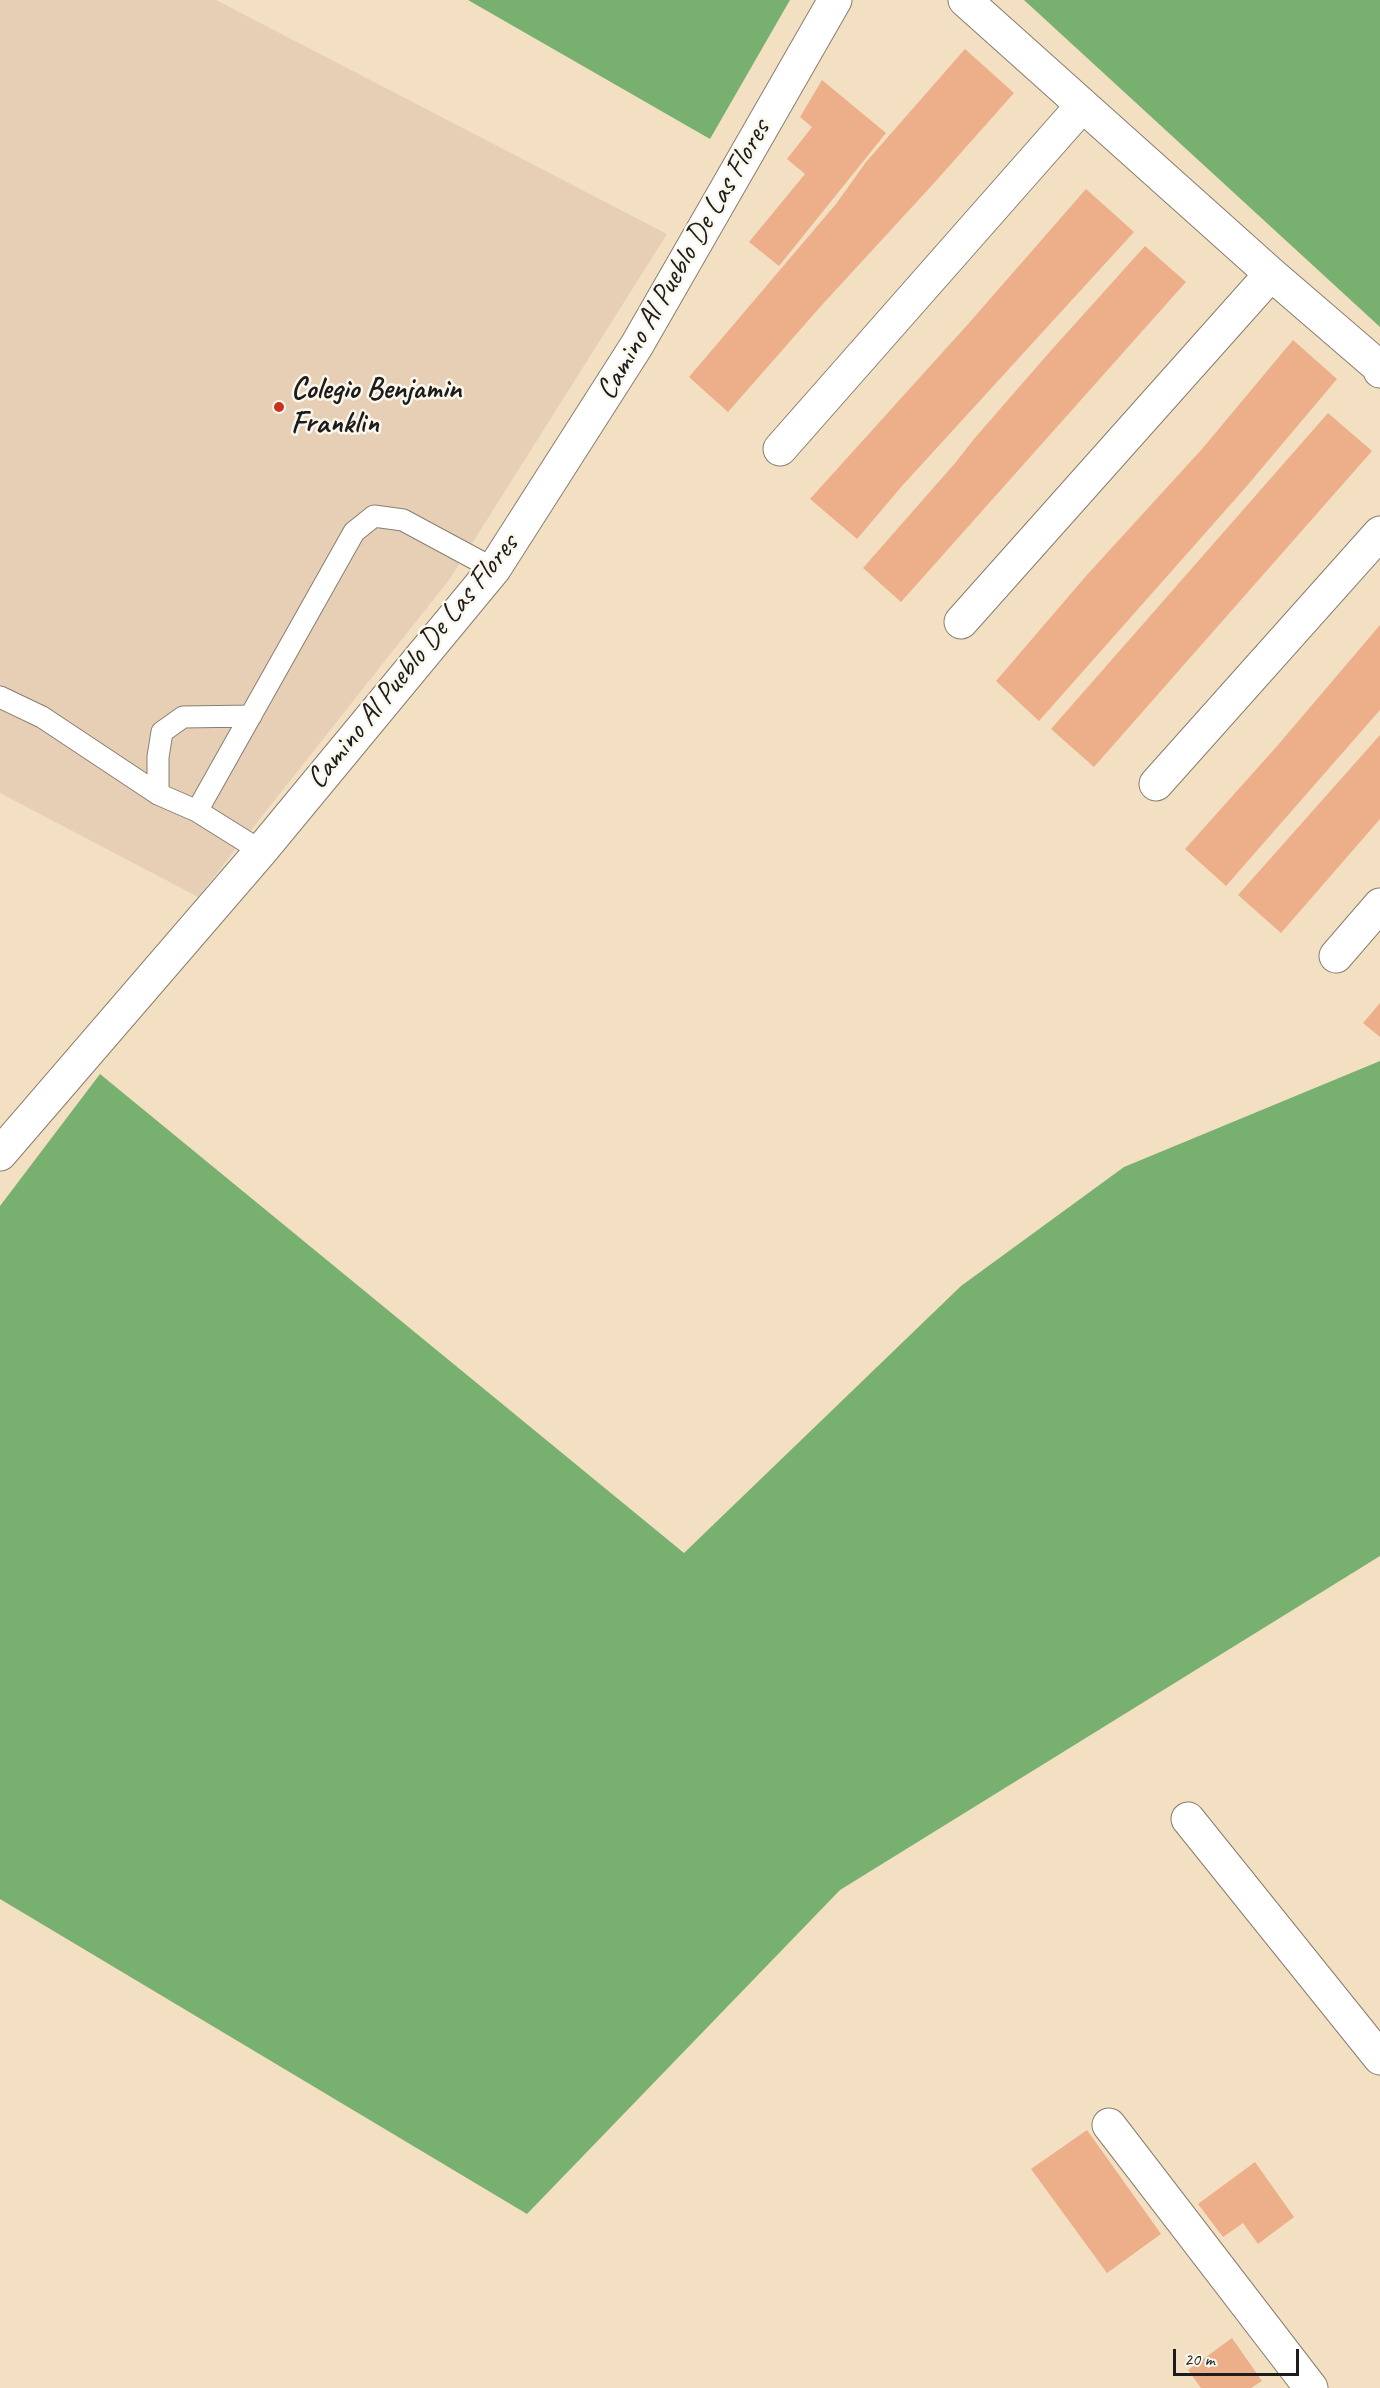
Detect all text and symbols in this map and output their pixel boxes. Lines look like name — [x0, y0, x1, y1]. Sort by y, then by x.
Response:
street label: Camino Al Pueblo De Las Flores — [589, 114, 779, 406]
place label: Colegio Benjamin Franklin — [291, 372, 461, 442]
marker: Colegio Benjamin Franklin — [272, 400, 286, 414]
street label: Camino Al Pueblo De Las Flores — [299, 528, 527, 796]
scale bar — [1176, 2337, 1302, 2375]
text: 20 m — [1184, 2348, 1215, 2370]

